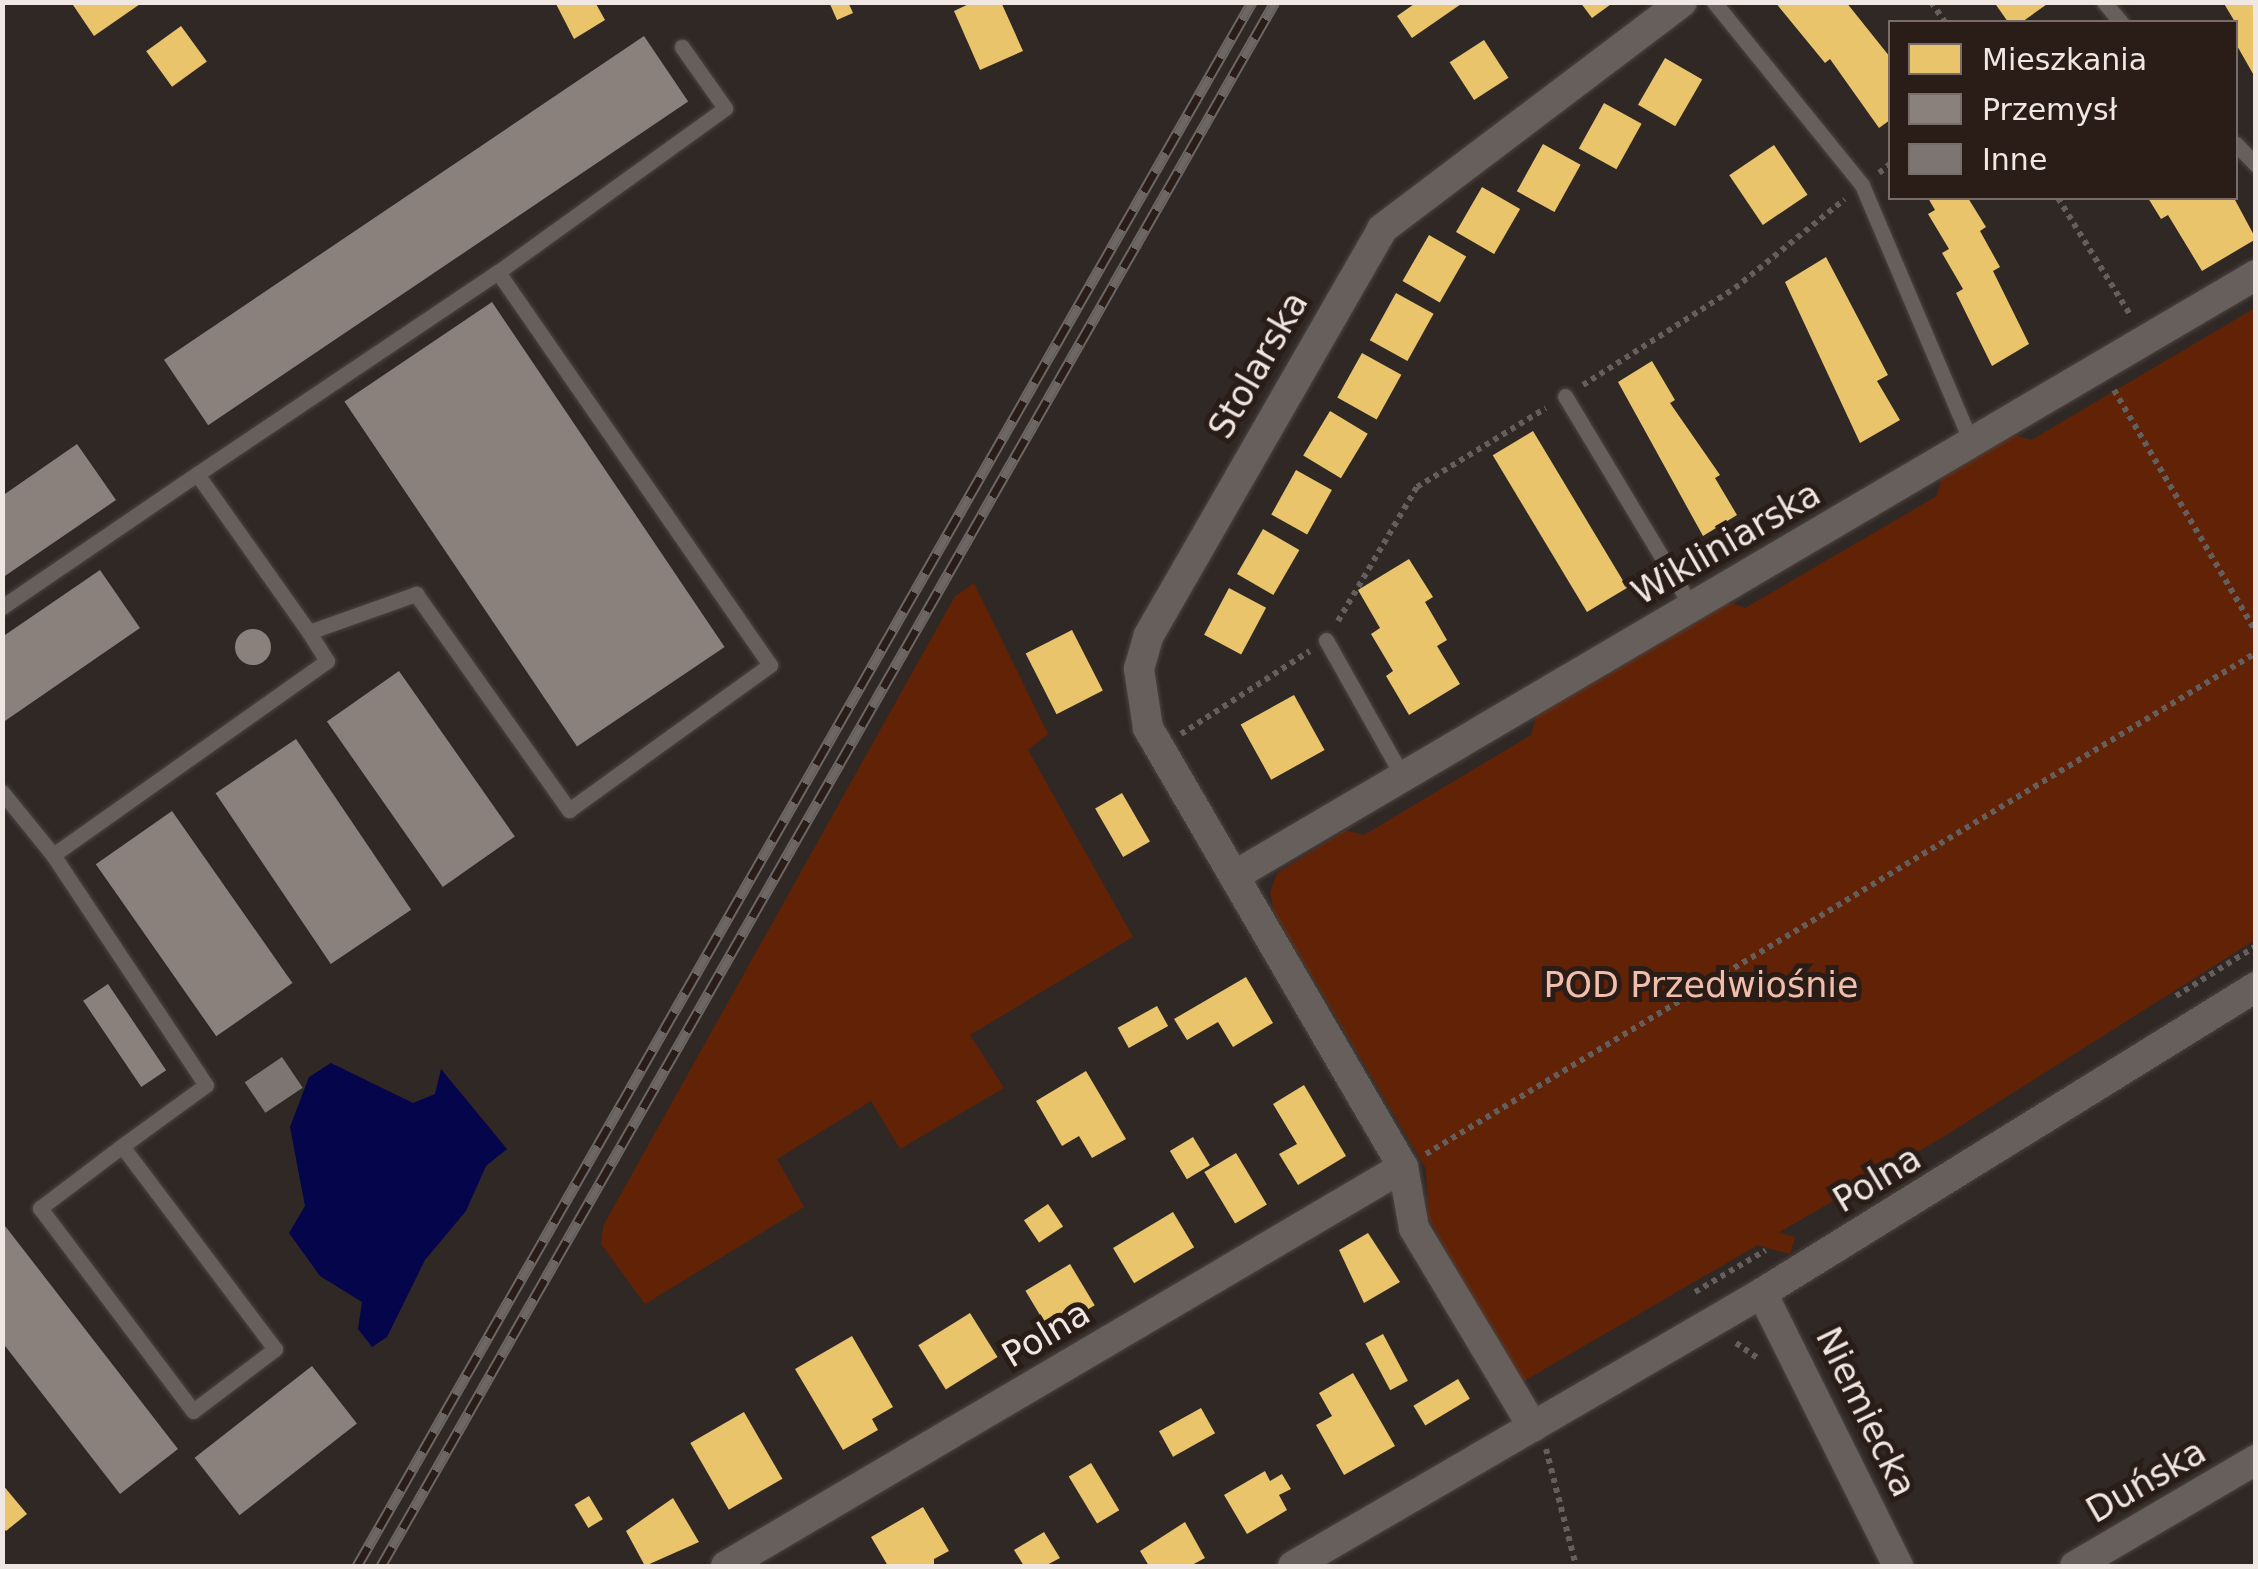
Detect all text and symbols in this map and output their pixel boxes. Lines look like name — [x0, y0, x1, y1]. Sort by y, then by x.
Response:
legend — [1888, 20, 2238, 200]
text: Mieszkania — [1982, 42, 2147, 77]
text: Przemysł — [1982, 92, 2117, 127]
text: Inne — [1982, 142, 2047, 177]
street label: Stolarska — [1199, 284, 1317, 446]
street label: Wikliniarska — [1624, 472, 1828, 614]
park label: POD Przedwiośnie — [1543, 964, 1859, 1006]
street label: Polna — [1826, 1137, 1928, 1221]
street label: Polna — [995, 1292, 1097, 1376]
street label: Niemiecka — [1807, 1320, 1925, 1504]
street label: Duńska — [2079, 1430, 2213, 1532]

